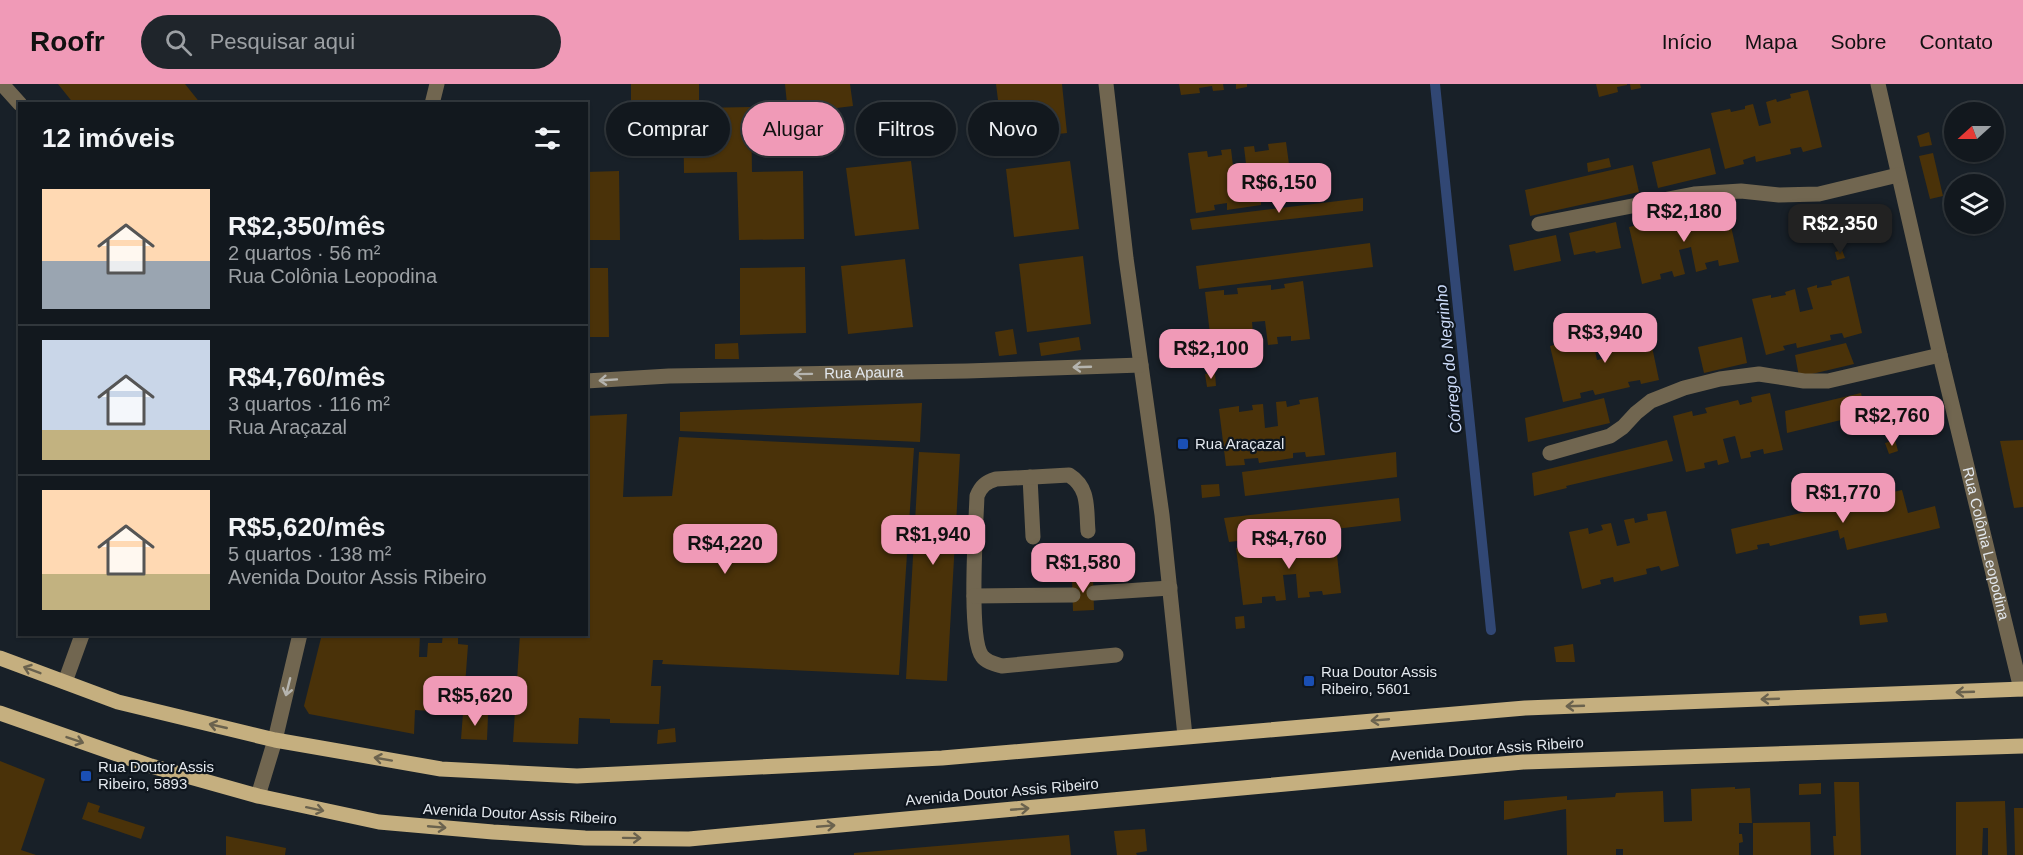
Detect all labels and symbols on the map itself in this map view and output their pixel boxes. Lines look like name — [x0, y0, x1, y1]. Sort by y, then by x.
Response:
north arrow — [1944, 102, 2004, 162]
pin: R$6,150 — [1224, 163, 1334, 214]
pin: R$2,180 — [1629, 192, 1739, 243]
pin: R$2,350 — [1785, 204, 1895, 255]
water label: Córrego do Negrinho — [1432, 284, 1465, 434]
pin: R$3,940 — [1550, 313, 1660, 364]
pin: R$2,100 — [1156, 329, 1266, 380]
one-way arrow — [1073, 361, 1093, 373]
street label: Rua Apaura — [824, 363, 904, 381]
one-way arrow — [794, 368, 814, 380]
one-way arrow — [599, 374, 619, 385]
pin: R$2,760 — [1837, 396, 1947, 447]
place label: Rua Araçazal — [1195, 435, 1284, 452]
marker: Rua Araçazal — [1176, 437, 1190, 451]
street label: Rua Colônia Leopodina — [1959, 465, 2013, 622]
pin: R$1,770 — [1788, 473, 1898, 524]
pin: R$1,940 — [878, 515, 988, 566]
pin: R$4,760 — [1234, 519, 1344, 570]
pin: R$4,220 — [670, 524, 780, 575]
pin: R$1,580 — [1028, 543, 1138, 594]
one-way arrow — [23, 663, 41, 674]
place label: Rua Doutor Assis Ribeiro, 5601 — [1321, 663, 1437, 697]
marker: Rua Doutor Assis Ribeiro, 5601 — [1302, 674, 1316, 688]
pin: R$5,620 — [420, 676, 530, 727]
one-way arrow — [281, 677, 293, 696]
one-way arrow — [1955, 686, 1975, 697]
one-way arrow — [1760, 693, 1780, 704]
one-way arrow — [1565, 700, 1585, 711]
one-way arrow — [1371, 715, 1391, 726]
one-way arrow — [209, 720, 228, 731]
street label: Avenida Doutor Assis Ribeiro — [1390, 733, 1584, 764]
one-way arrow — [65, 735, 84, 746]
one-way arrow — [374, 753, 394, 764]
place label: Rua Doutor Assis Ribeiro, 5893 — [98, 758, 214, 792]
marker: Rua Doutor Assis Ribeiro, 5893 — [79, 769, 93, 783]
street label: Avenida Doutor Assis Ribeiro — [905, 775, 1099, 808]
street label: Avenida Doutor Assis Ribeiro — [423, 800, 617, 827]
one-way arrow — [305, 803, 324, 815]
one-way arrow — [1010, 803, 1030, 814]
one-way arrow — [816, 820, 836, 831]
one-way arrow — [427, 822, 446, 833]
one-way arrow — [621, 832, 641, 844]

